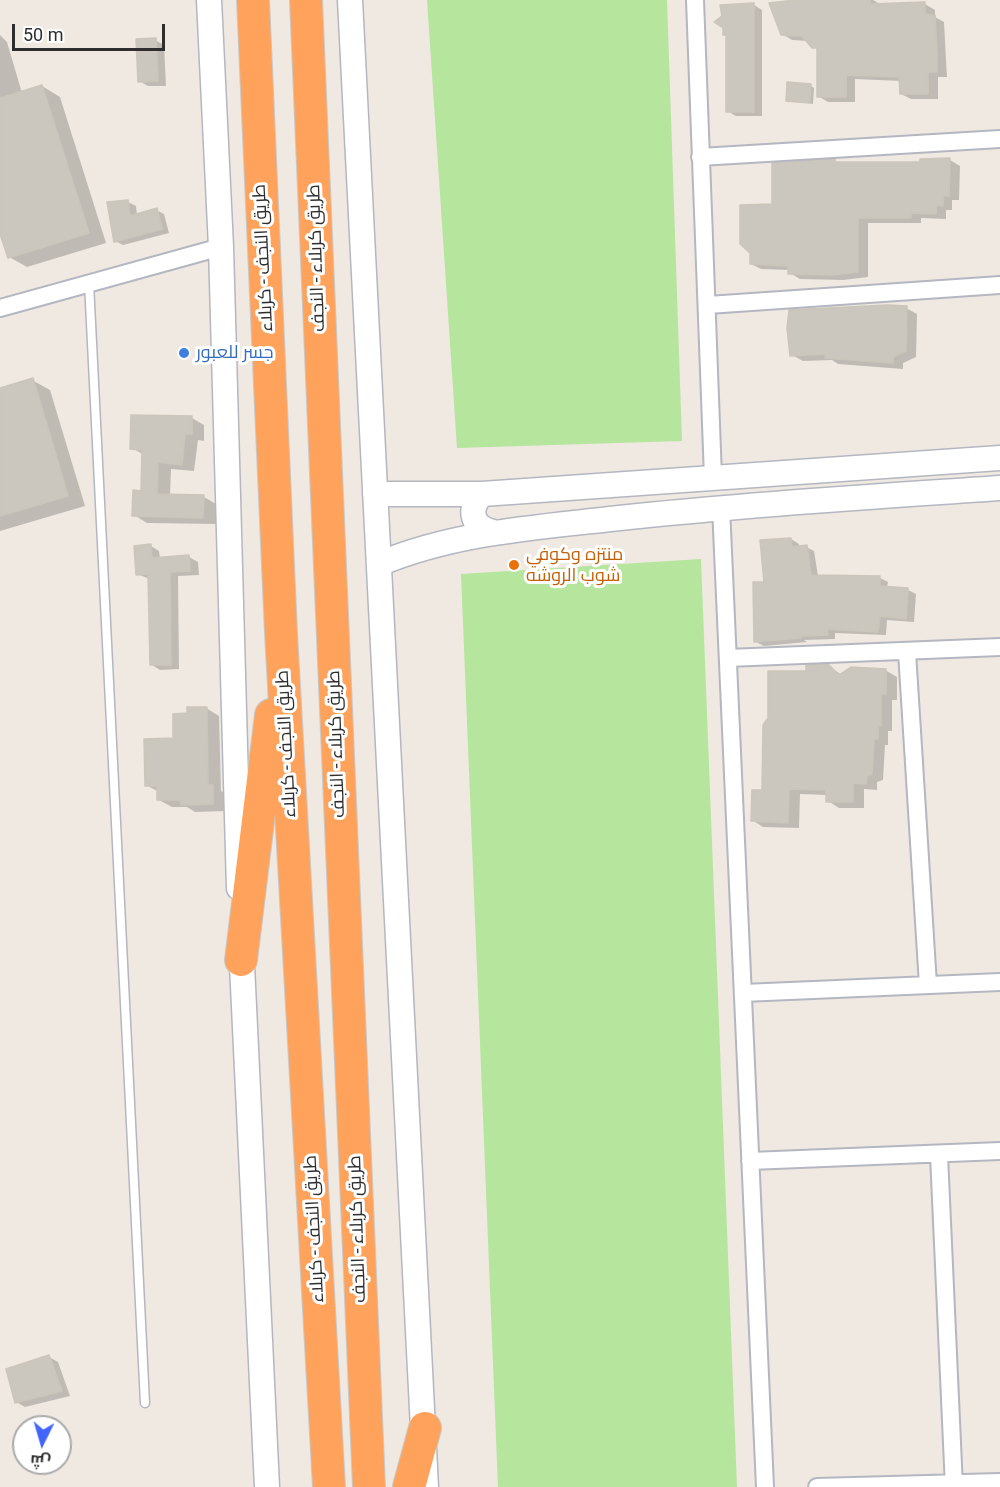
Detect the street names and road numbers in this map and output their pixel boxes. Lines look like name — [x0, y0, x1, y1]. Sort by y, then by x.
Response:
street label: طريق النجف - کربلاء — [249, 184, 279, 332]
street label: طريق کربلاء - النجف — [304, 184, 330, 332]
street label: طريق النجف - کربلاء — [272, 670, 302, 818]
street label: طريق کربلاء - النجف — [324, 670, 350, 818]
street label: طريق النجف - کربلاء — [300, 1155, 330, 1303]
street label: طريق کربلاء - النجف — [345, 1155, 371, 1303]

